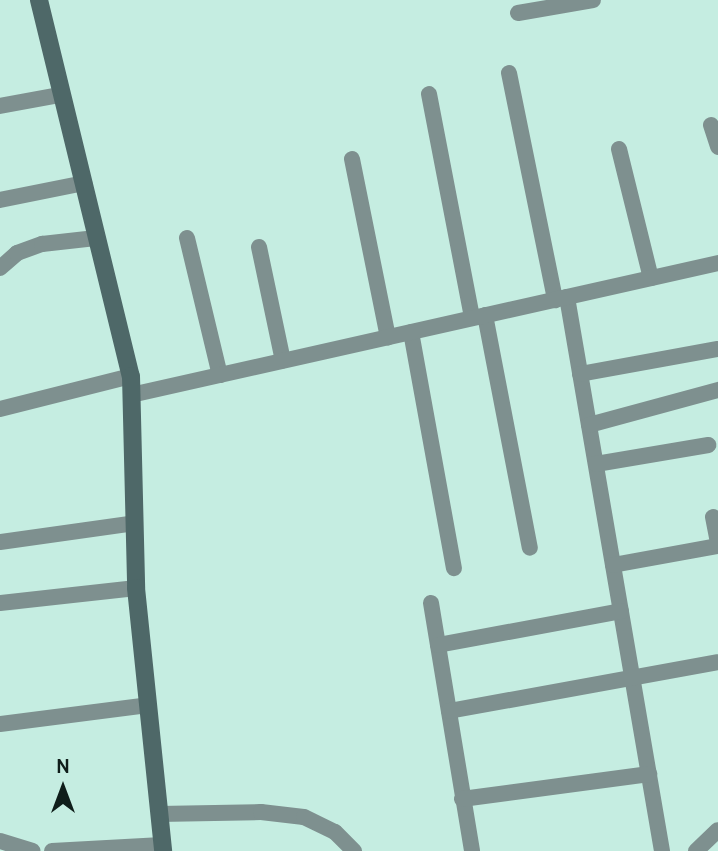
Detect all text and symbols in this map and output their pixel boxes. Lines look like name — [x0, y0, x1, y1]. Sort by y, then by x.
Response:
north arrow — [28, 753, 98, 823]
text: N — [56, 755, 70, 778]

